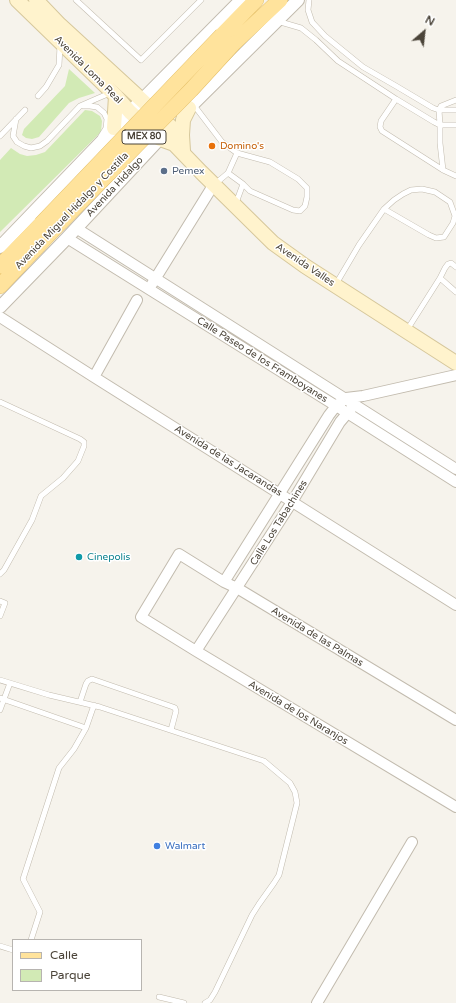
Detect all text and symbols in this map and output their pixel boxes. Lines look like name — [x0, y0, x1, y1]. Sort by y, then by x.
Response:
north arrow — [404, 12, 444, 52]
text: N — [423, 13, 437, 29]
street label: Avenida Loma Real — [52, 34, 124, 106]
road number: MEX 80 — [122, 130, 166, 144]
place label: Domino's — [220, 140, 264, 152]
marker: Domino's — [207, 141, 217, 151]
street label: Avenida Miguel Hidalgo y Costilla — [13, 150, 131, 272]
street label: Avenida Hidalgo — [84, 154, 146, 220]
place label: Pemex — [172, 165, 204, 177]
marker: Pemex — [159, 166, 169, 176]
street label: Avenida Valles — [273, 241, 337, 289]
street label: Calle Paseo de los Framboyanes — [194, 315, 330, 405]
street label: Avenida de las Jacarandas — [172, 423, 284, 499]
street label: Calle Los Tabachines — [248, 478, 310, 568]
place label: Cinepolis — [87, 551, 130, 563]
marker: Cinepolis — [74, 552, 84, 562]
street label: Avenida de las Palmas — [269, 605, 365, 669]
street label: Avenida de los Naranjos — [246, 678, 350, 748]
place label: Walmart — [165, 840, 205, 852]
marker: Walmart — [152, 841, 162, 851]
legend — [12, 939, 142, 991]
text: Calle — [50, 948, 78, 962]
text: Parque — [50, 968, 91, 982]

